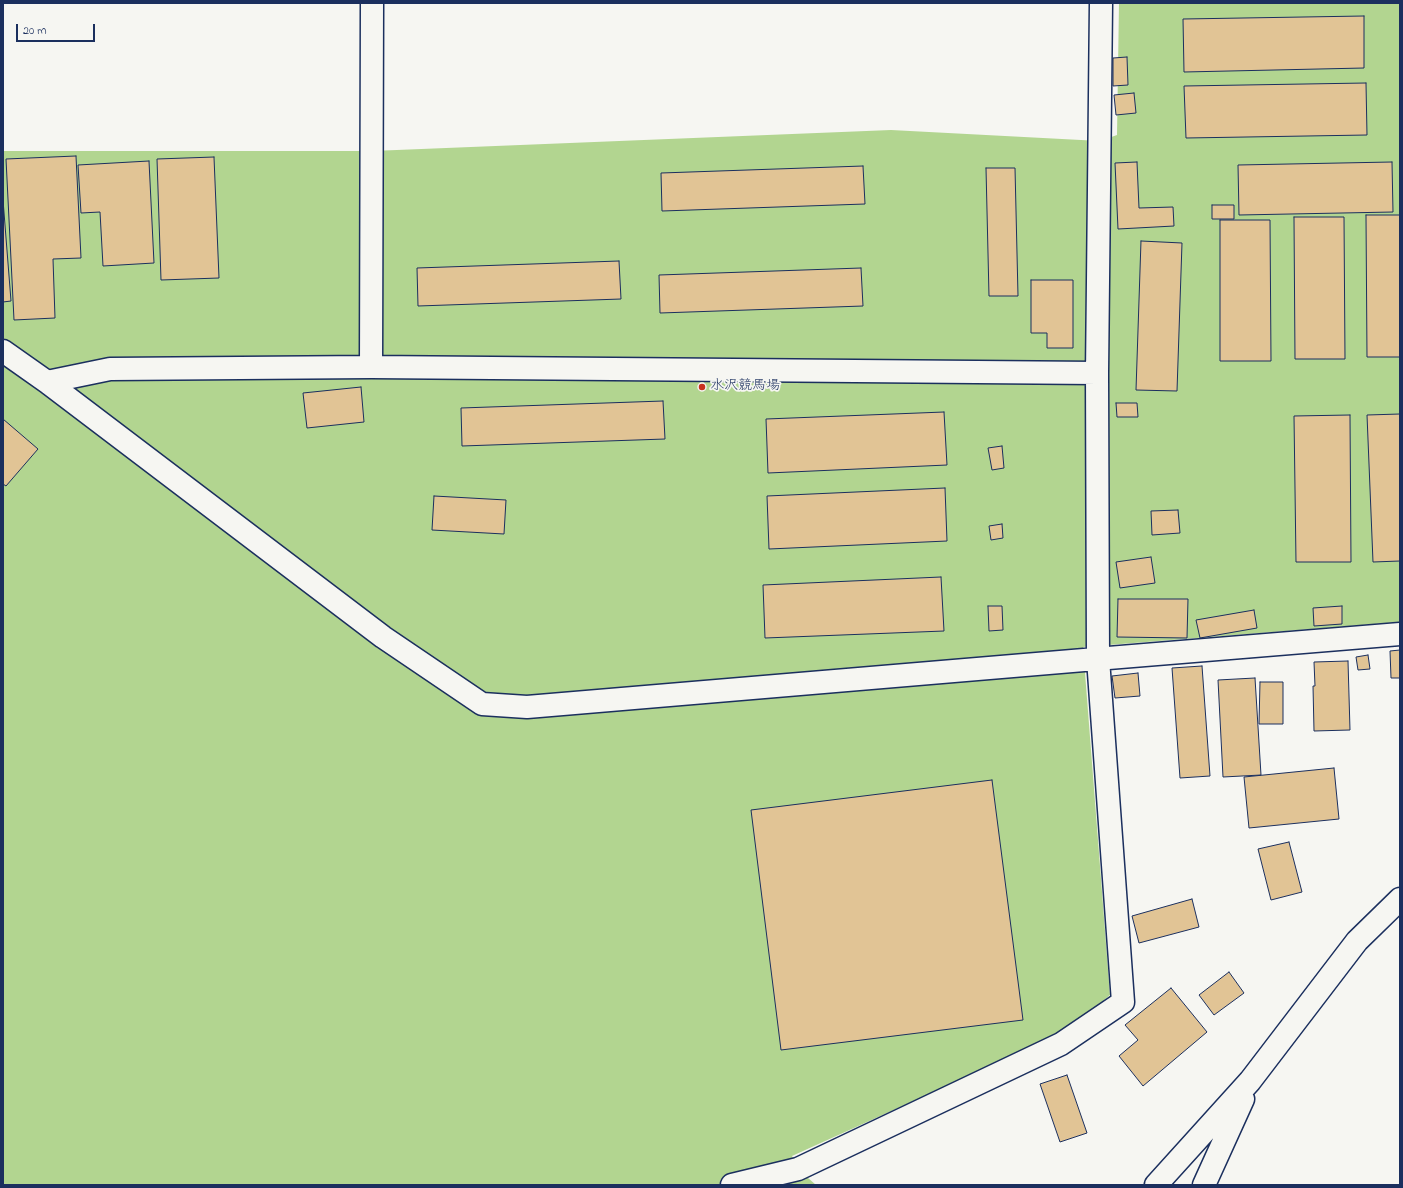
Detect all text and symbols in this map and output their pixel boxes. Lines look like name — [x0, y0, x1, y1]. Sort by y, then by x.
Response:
scale bar — [18, 16, 97, 42]
text: 20 m — [23, 22, 46, 40]
place label: 水沢競馬場 — [710, 379, 780, 395]
marker: 水沢競馬場 — [697, 382, 707, 392]

